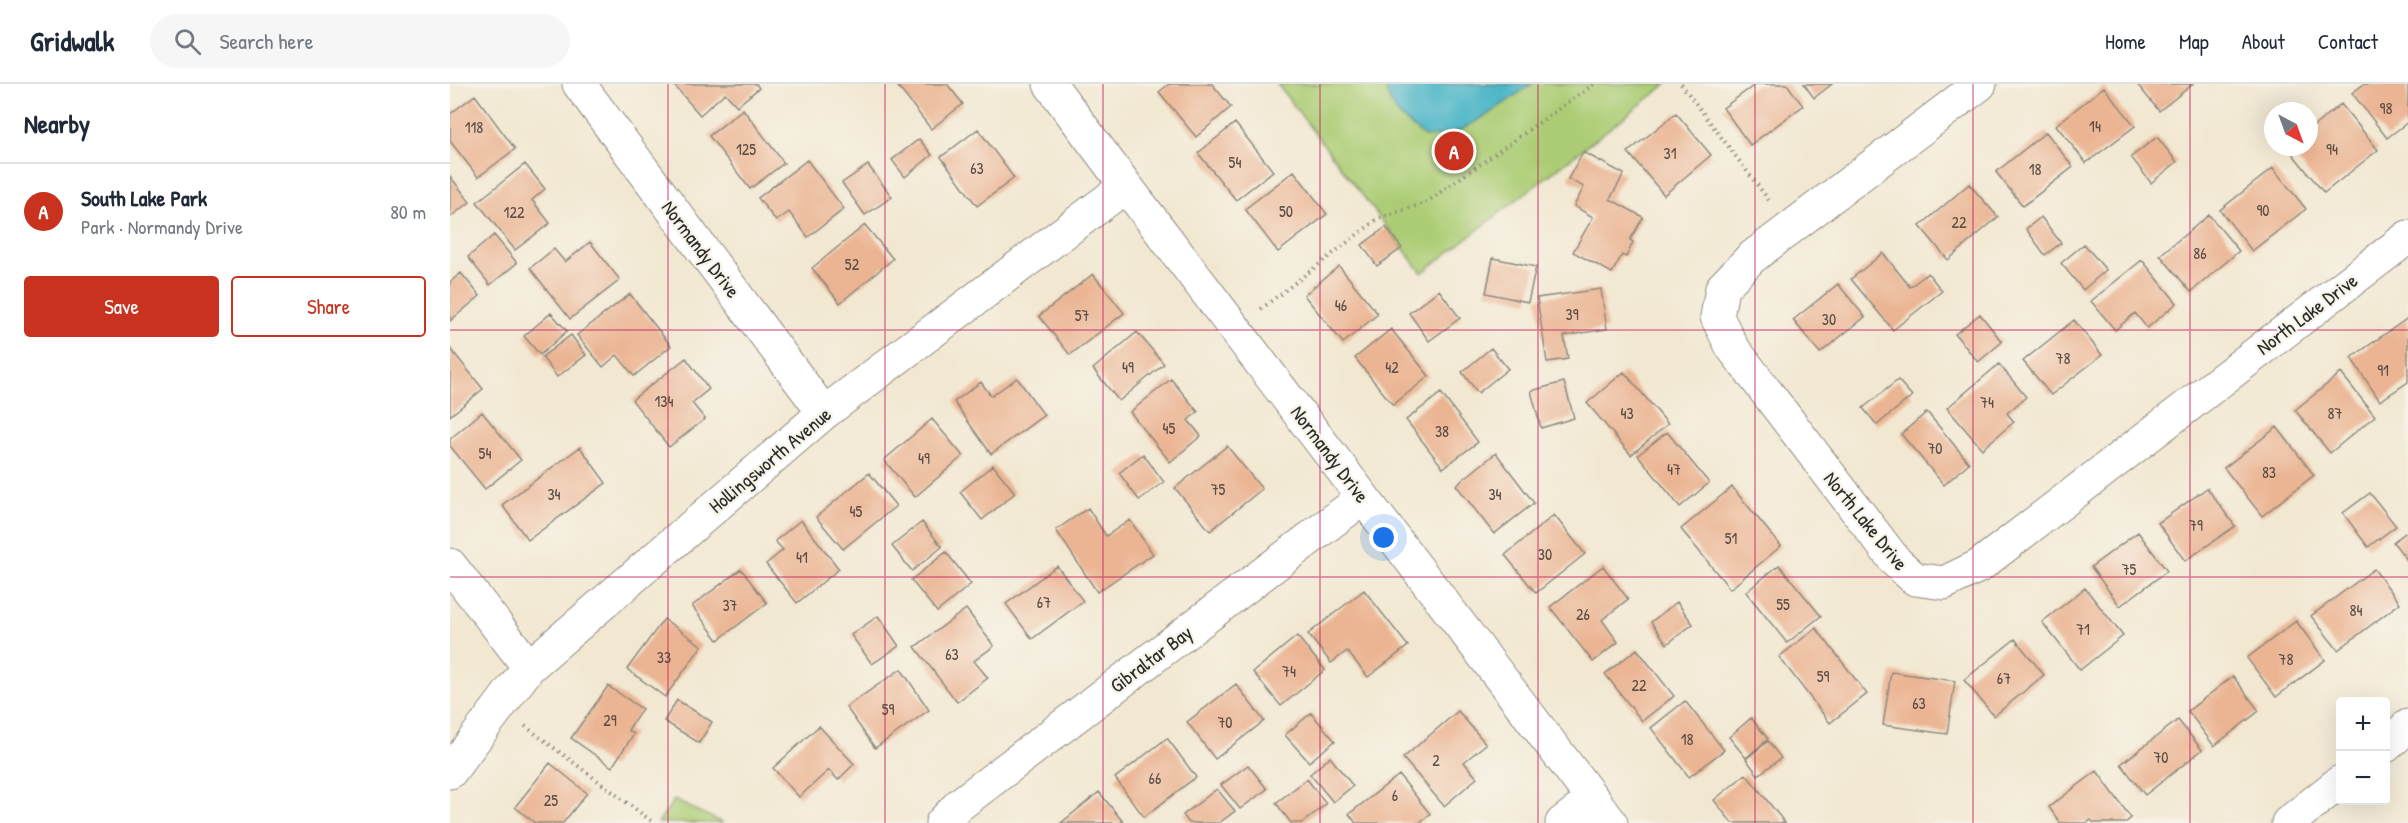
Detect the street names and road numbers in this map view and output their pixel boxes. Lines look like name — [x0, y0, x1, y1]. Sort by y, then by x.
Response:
street label: Normandy Drive — [656, 194, 747, 303]
street label: North Lake Drive — [2251, 267, 2363, 361]
street label: Normandy Drive — [1285, 399, 1376, 508]
street label: Hollingsworth Avenue — [703, 400, 837, 519]
street label: North Lake Drive — [1818, 466, 1915, 576]
street label: Gibraltar Bay — [1104, 619, 1197, 698]

